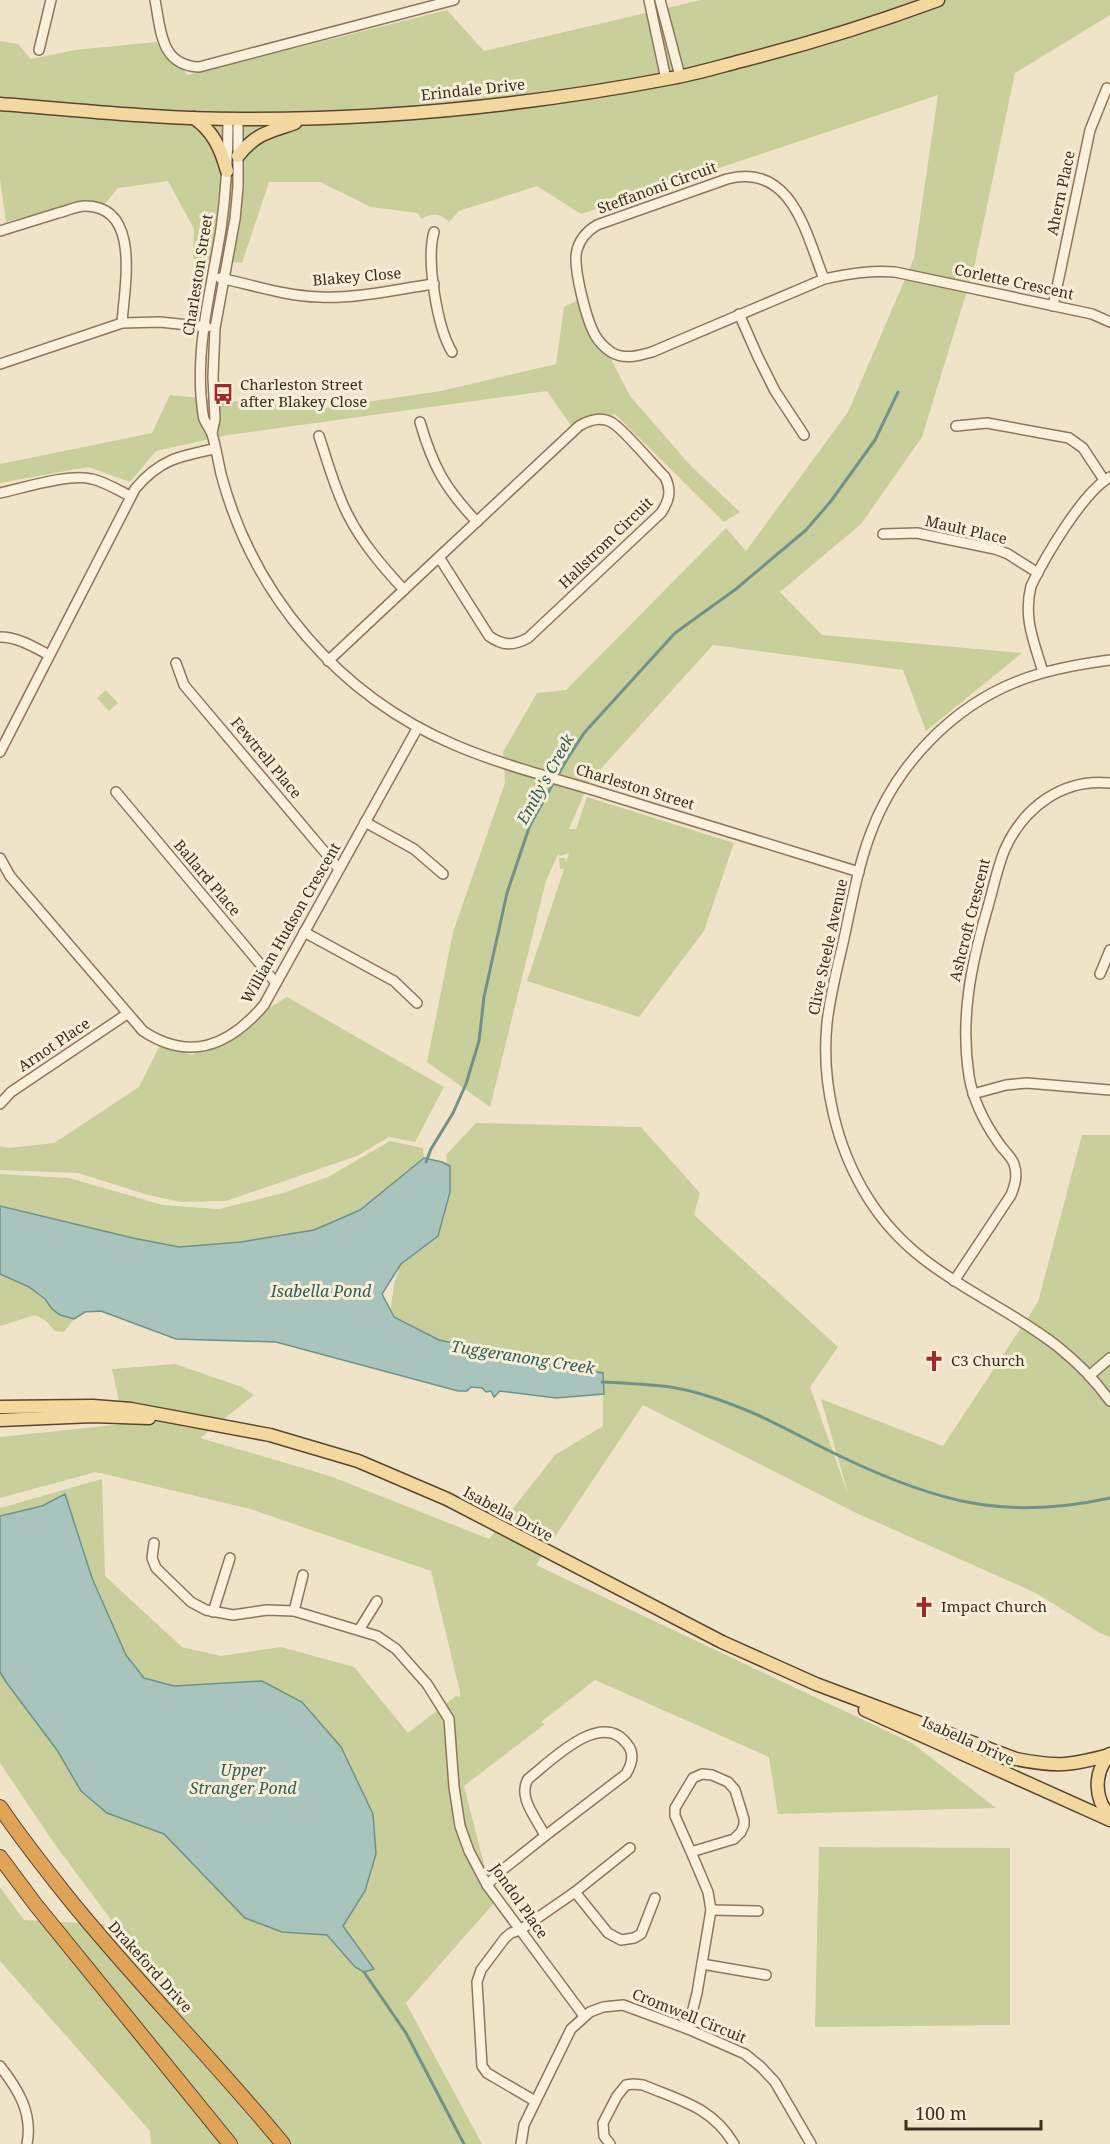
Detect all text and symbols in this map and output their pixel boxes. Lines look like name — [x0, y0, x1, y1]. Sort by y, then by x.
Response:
street label: Erindale Drive — [420, 74, 526, 104]
street label: Ahern Place — [1041, 148, 1079, 237]
street label: Steffanoni Circuit — [594, 156, 719, 218]
street label: Charleston Street — [178, 213, 217, 337]
street label: Corlette Crescent — [953, 259, 1076, 303]
street label: Blakey Close — [312, 262, 402, 290]
place label: Charleston Street after Blakey Close — [240, 374, 367, 411]
bus stop icon: Charleston Street after Blakey Close — [211, 382, 235, 406]
street label: Hallstrom Circuit — [554, 492, 657, 592]
street label: Mault Place — [923, 510, 1009, 548]
street label: Fewtrell Place — [227, 712, 307, 802]
water label: Emily's Creek — [511, 729, 579, 829]
street label: Charleston Street — [574, 758, 697, 814]
street label: Ballard Place — [170, 835, 246, 920]
street label: William Hudson Crescent — [236, 839, 344, 1006]
street label: Ashcroft Crescent — [944, 856, 994, 983]
street label: Clive Steele Avenue — [803, 877, 851, 1017]
street label: Arnot Place — [14, 1013, 93, 1076]
water label: Isabella Pond — [270, 1280, 372, 1302]
water label: Tuggeranong Creek — [450, 1335, 597, 1379]
church icon: C3 Church — [922, 1349, 946, 1373]
place label: C3 Church — [951, 1350, 1025, 1370]
street label: Isabella Drive — [460, 1481, 557, 1545]
church icon: Impact Church — [912, 1595, 936, 1619]
place label: Impact Church — [941, 1596, 1048, 1616]
street label: Isabella Drive — [919, 1711, 1018, 1769]
water label: Upper Stranger Pond — [190, 1759, 297, 1799]
street label: Jondol Place — [486, 1858, 553, 1942]
street label: Drakeford Drive — [104, 1916, 197, 2016]
street label: Cromwell Circuit — [629, 1983, 749, 2047]
scale bar — [906, 2093, 1041, 2131]
text: 100 m — [915, 2101, 967, 2125]

